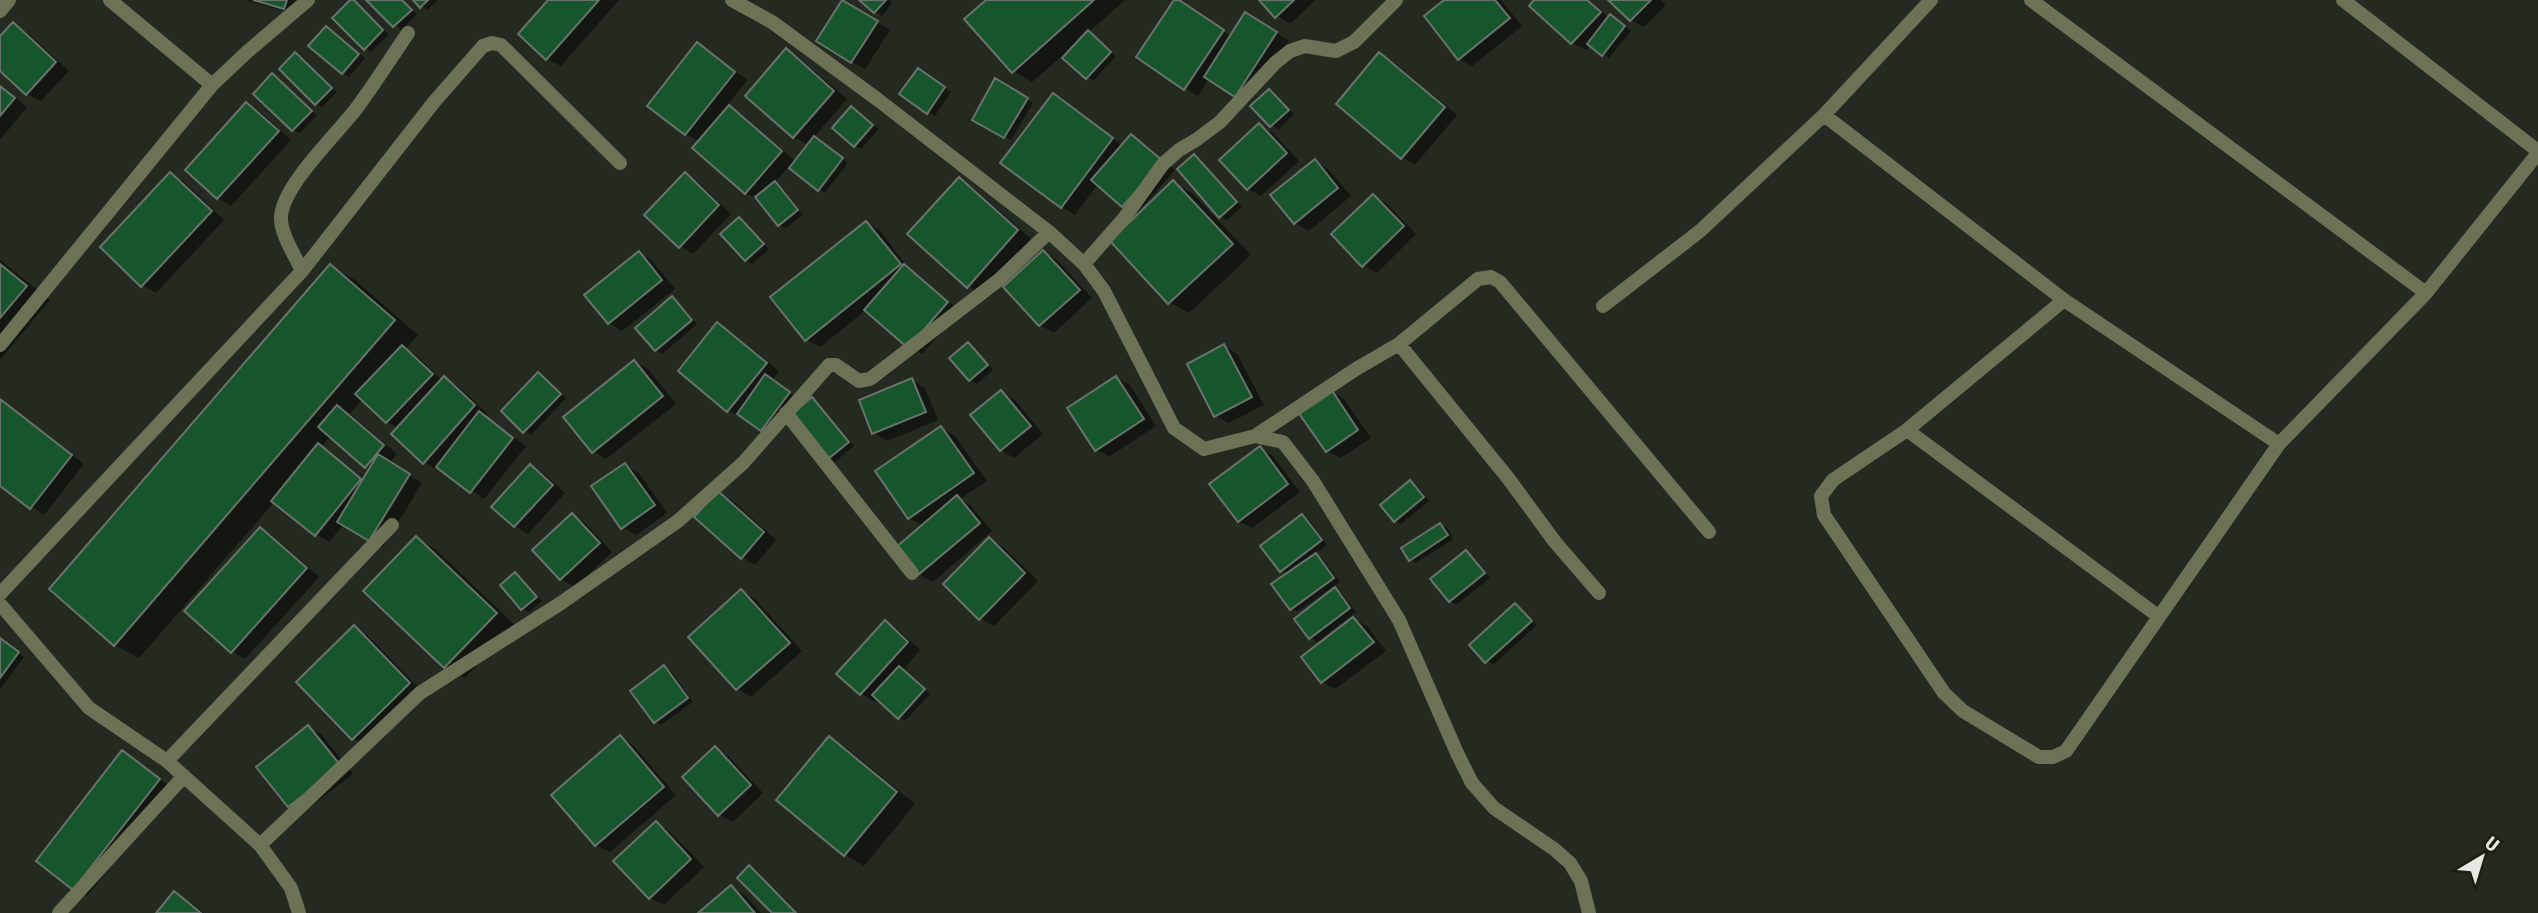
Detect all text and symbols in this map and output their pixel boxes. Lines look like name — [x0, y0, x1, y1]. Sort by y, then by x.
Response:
north arrow — [2447, 822, 2517, 892]
text: U — [2481, 832, 2504, 856]

